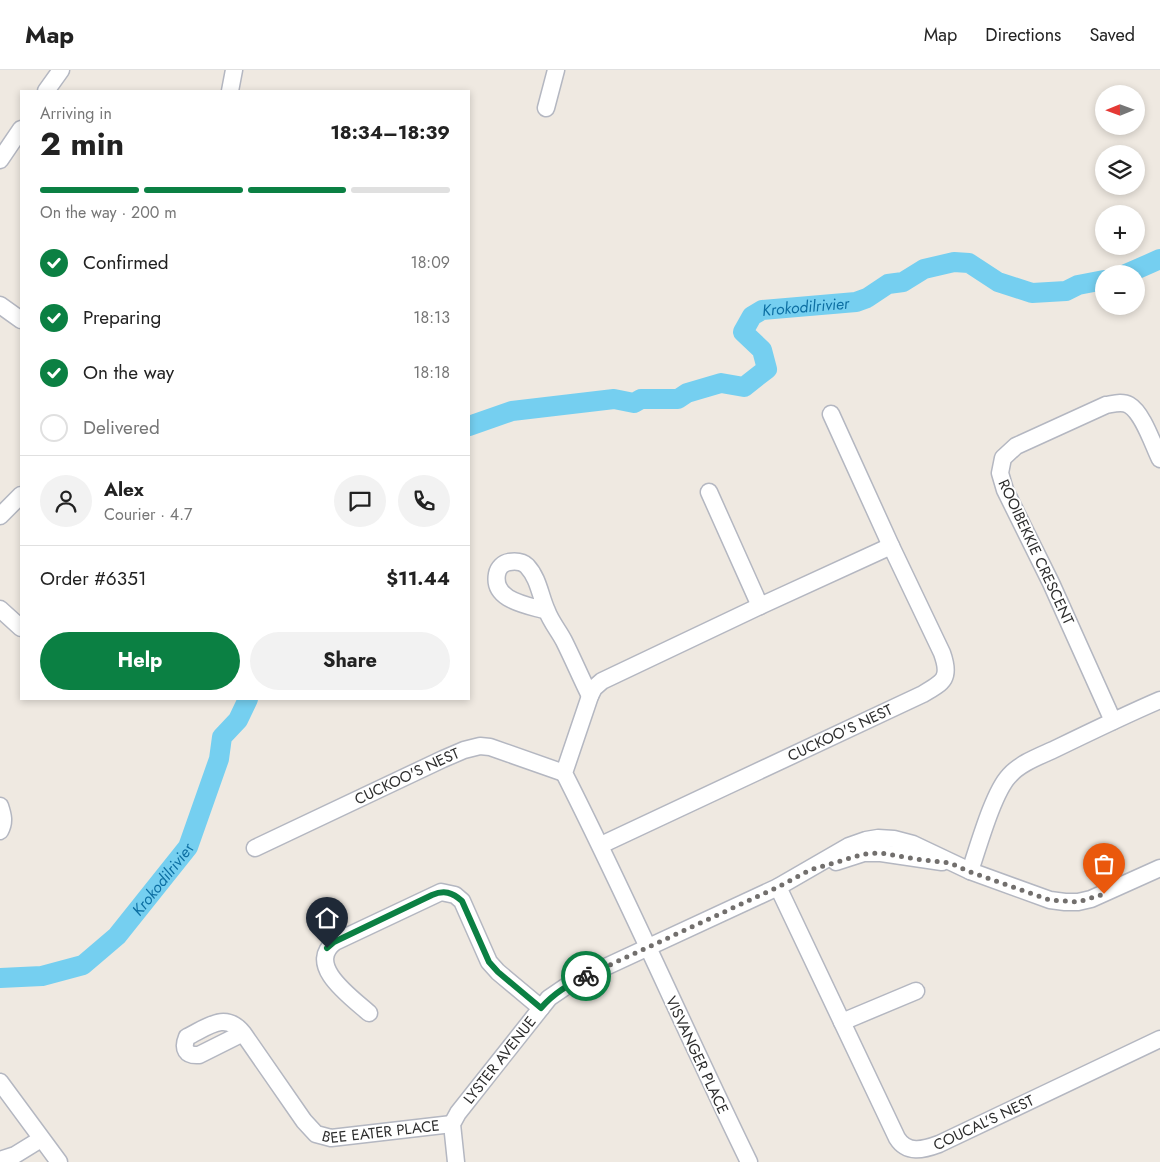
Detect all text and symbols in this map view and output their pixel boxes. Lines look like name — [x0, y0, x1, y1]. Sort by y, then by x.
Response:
text: Map — [25, 17, 74, 52]
text: Map — [924, 22, 957, 48]
text: Directions — [985, 22, 1061, 48]
text: Saved — [1089, 22, 1135, 48]
north arrow — [1095, 85, 1145, 135]
map controls — [1095, 85, 1145, 315]
text: Arriving in — [40, 102, 112, 125]
text: 18:34–18:39 — [330, 119, 450, 146]
text: 2 min — [40, 121, 124, 167]
button: layers — [1095, 145, 1145, 195]
text: On the way · 200 m — [40, 201, 177, 224]
button: + — [1095, 205, 1145, 255]
icon: check — [40, 249, 68, 277]
text: Confirmed — [83, 249, 169, 276]
text: 18:09 — [410, 251, 450, 274]
button: − — [1095, 265, 1145, 315]
water label: Krokodilrivier — [761, 291, 852, 322]
icon: check — [40, 304, 68, 332]
text: Preparing — [83, 304, 161, 331]
text: 18:13 — [413, 306, 450, 329]
icon: check — [40, 359, 68, 387]
text: On the way — [83, 359, 174, 386]
text: 18:18 — [413, 361, 450, 384]
text: Delivered — [83, 414, 160, 441]
button: person — [40, 475, 92, 527]
button: chat — [334, 475, 386, 527]
button: phone — [398, 475, 450, 527]
text: Alex — [104, 476, 144, 503]
street label: ROOIBEKKIE CRESCENT — [993, 476, 1079, 628]
text: Courier · 4.7 — [104, 503, 192, 526]
text: Order #6351 — [40, 565, 146, 592]
text: $11.44 — [386, 565, 450, 592]
button: Help — [40, 632, 240, 690]
button: Share — [250, 632, 450, 690]
street label: CUCKOO'S NEST — [784, 699, 896, 767]
street label: CUCKOO'S NEST — [351, 742, 463, 810]
water label: Krokodilrivier — [127, 839, 201, 921]
pin — [1083, 843, 1125, 894]
icon: bag — [1090, 850, 1118, 878]
pin — [306, 897, 348, 948]
icon: home — [313, 904, 341, 932]
courier — [561, 951, 611, 1001]
icon: bike — [572, 962, 600, 990]
street label: VISVANGER PLACE — [660, 992, 734, 1118]
street label: LYSTER AVENUE — [458, 1012, 541, 1109]
street label: COUCAL'S NEST — [930, 1089, 1038, 1156]
street label: BEE EATER PLACE — [320, 1115, 441, 1149]

